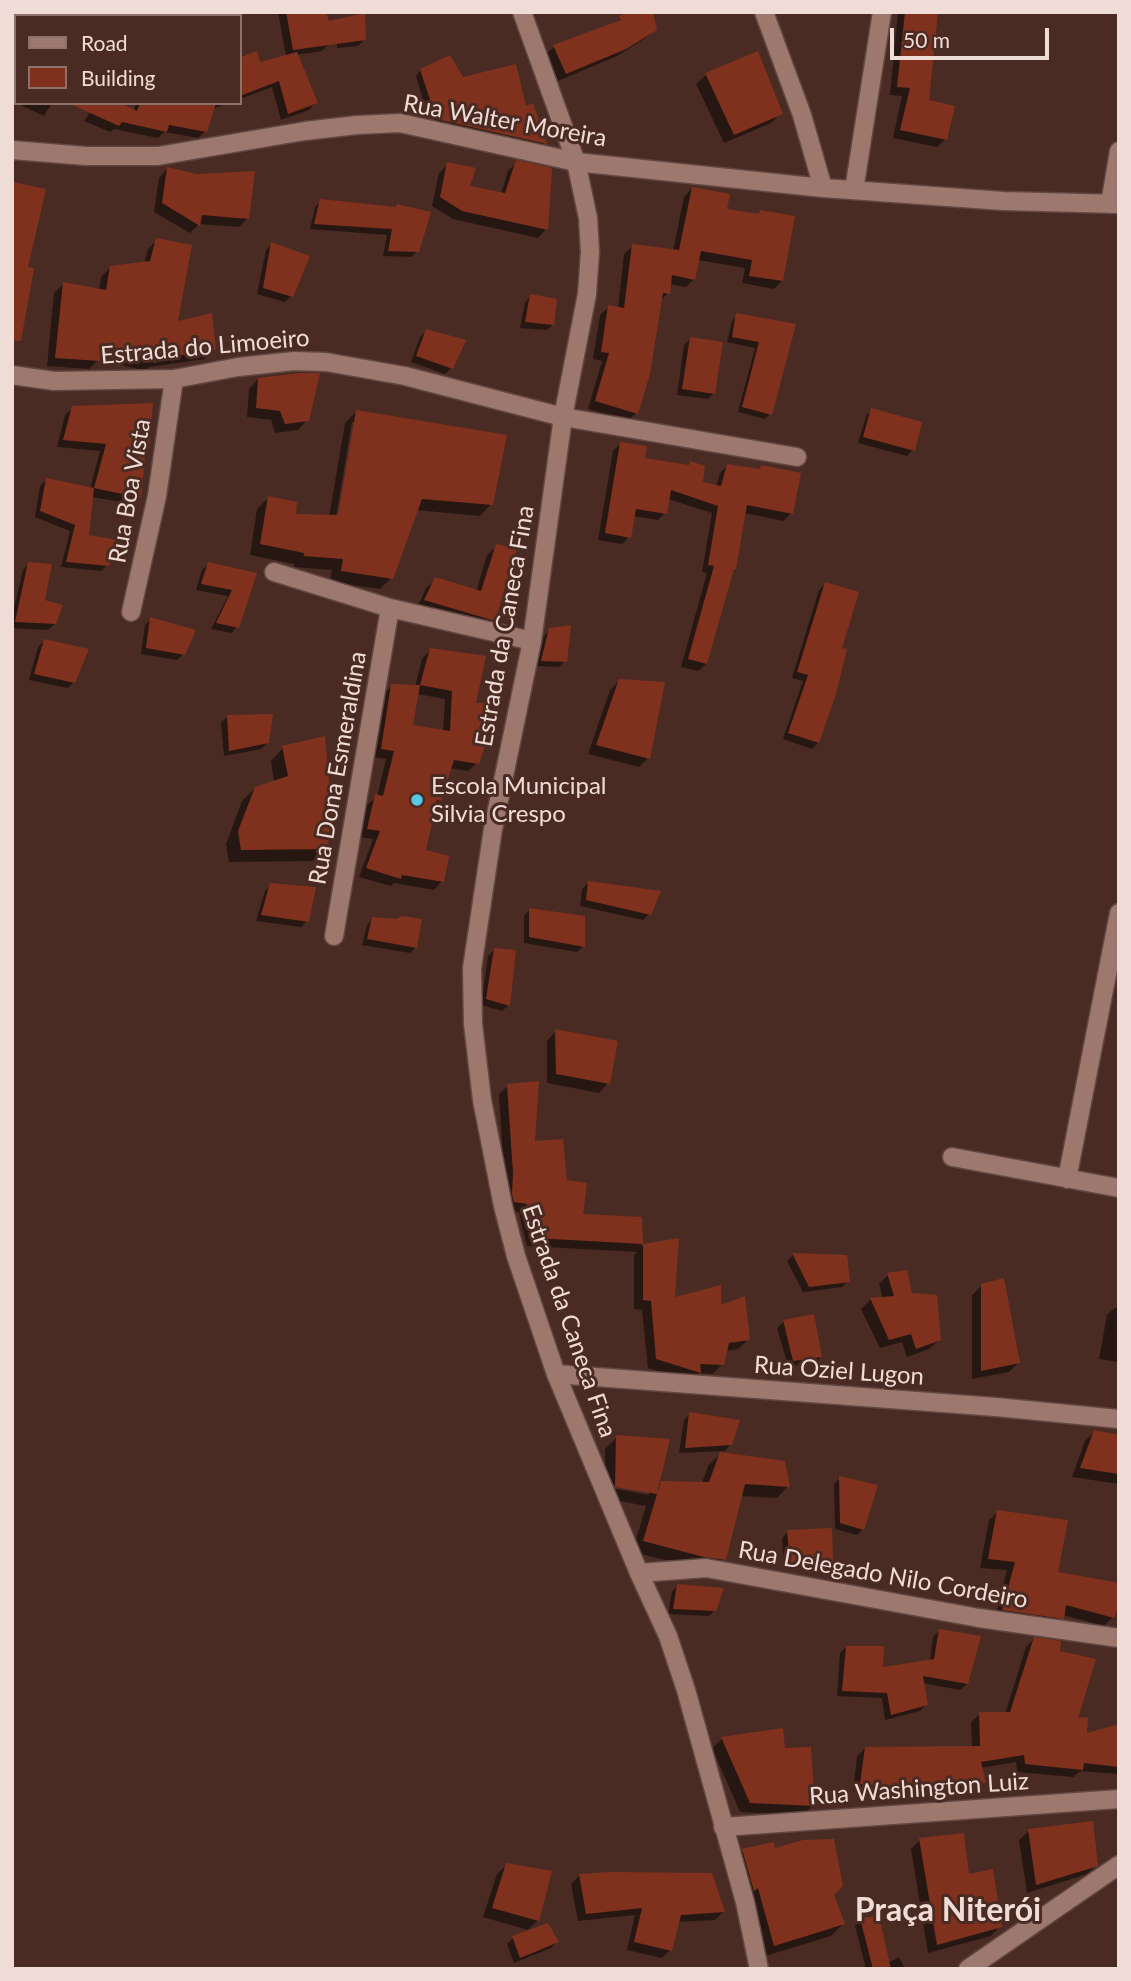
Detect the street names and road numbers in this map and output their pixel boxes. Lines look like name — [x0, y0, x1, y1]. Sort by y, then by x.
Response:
street label: Rua Walter Moreira — [401, 89, 609, 153]
street label: Estrada do Limoeiro — [99, 324, 311, 370]
street label: Rua Boa Vista — [103, 417, 157, 565]
street label: Estrada da Caneca Fina — [470, 503, 540, 749]
street label: Rua Dona Esmeraldina — [303, 649, 373, 887]
street label: Estrada da Caneca Fina — [516, 1201, 622, 1441]
street label: Rua Oziel Lugon — [753, 1351, 925, 1391]
street label: Rua Delegado Nilo Cordeiro — [736, 1535, 1030, 1615]
street label: Rua Washington Luiz — [808, 1767, 1030, 1811]

